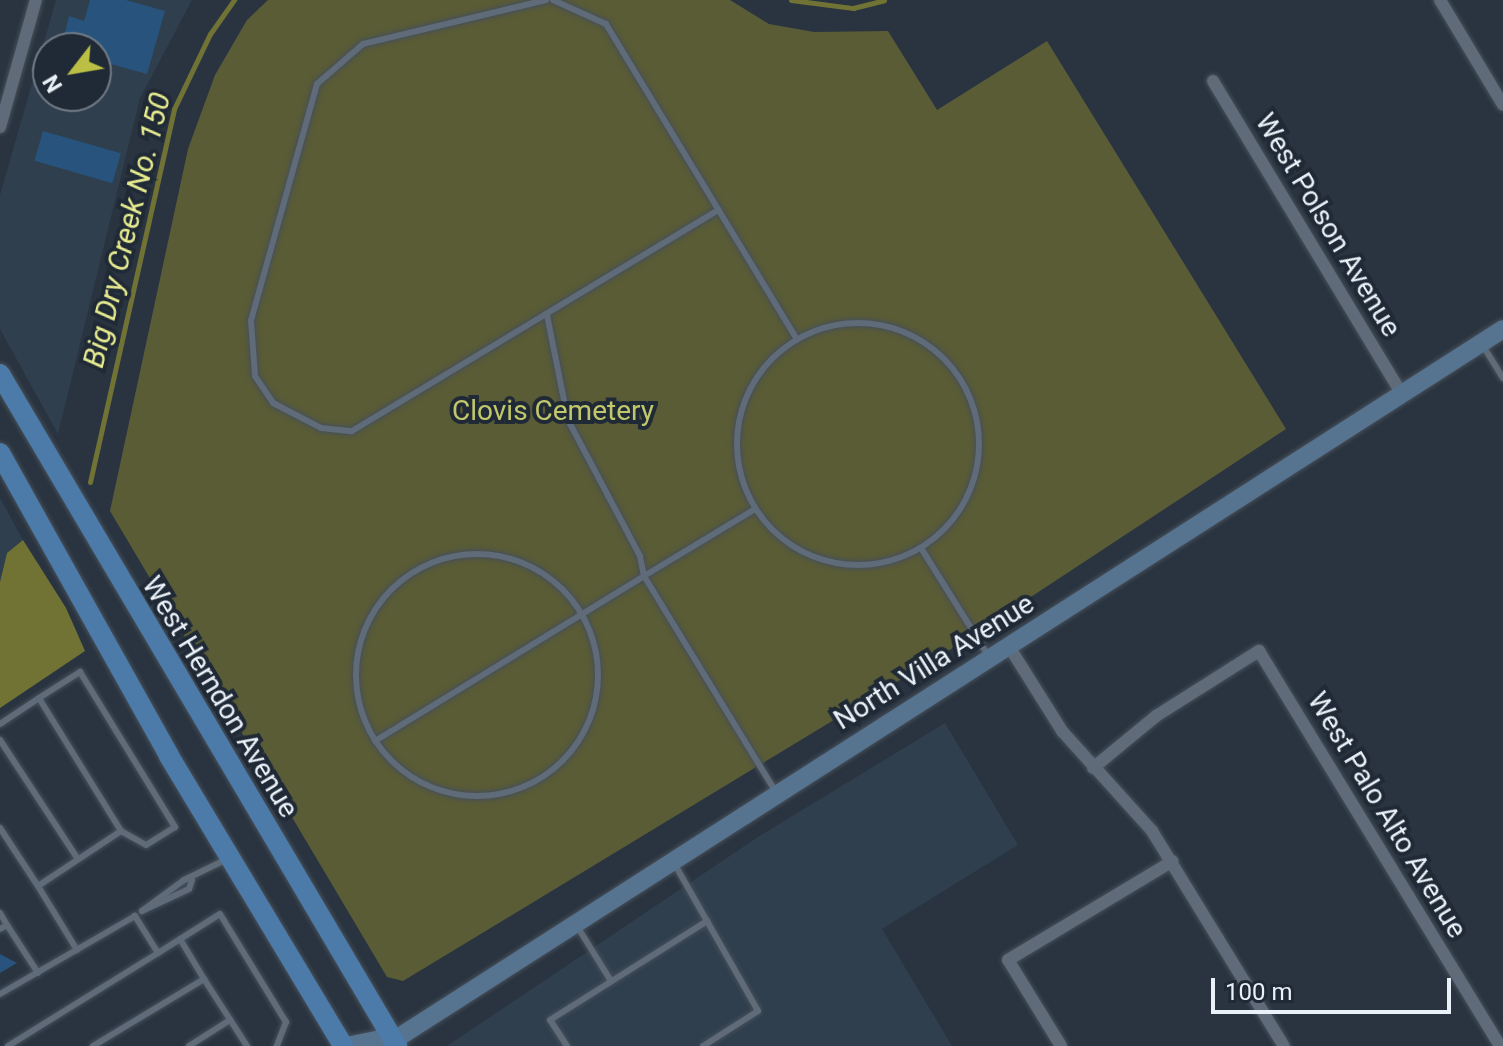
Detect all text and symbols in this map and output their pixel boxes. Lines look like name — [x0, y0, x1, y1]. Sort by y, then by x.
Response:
north arrow — [32, 32, 112, 112]
text: N — [38, 70, 67, 97]
water label: Big Dry Creek No. 150 — [75, 89, 179, 371]
street label: West Polson Avenue — [1248, 107, 1408, 343]
park label: Clovis Cemetery — [452, 394, 654, 428]
street label: West Herndon Avenue — [135, 570, 305, 824]
street label: North Villa Avenue — [828, 587, 1040, 737]
street label: West Palo Alto Avenue — [1300, 686, 1474, 944]
scale bar — [1215, 962, 1455, 1012]
text: 100 m — [1225, 978, 1292, 1006]

